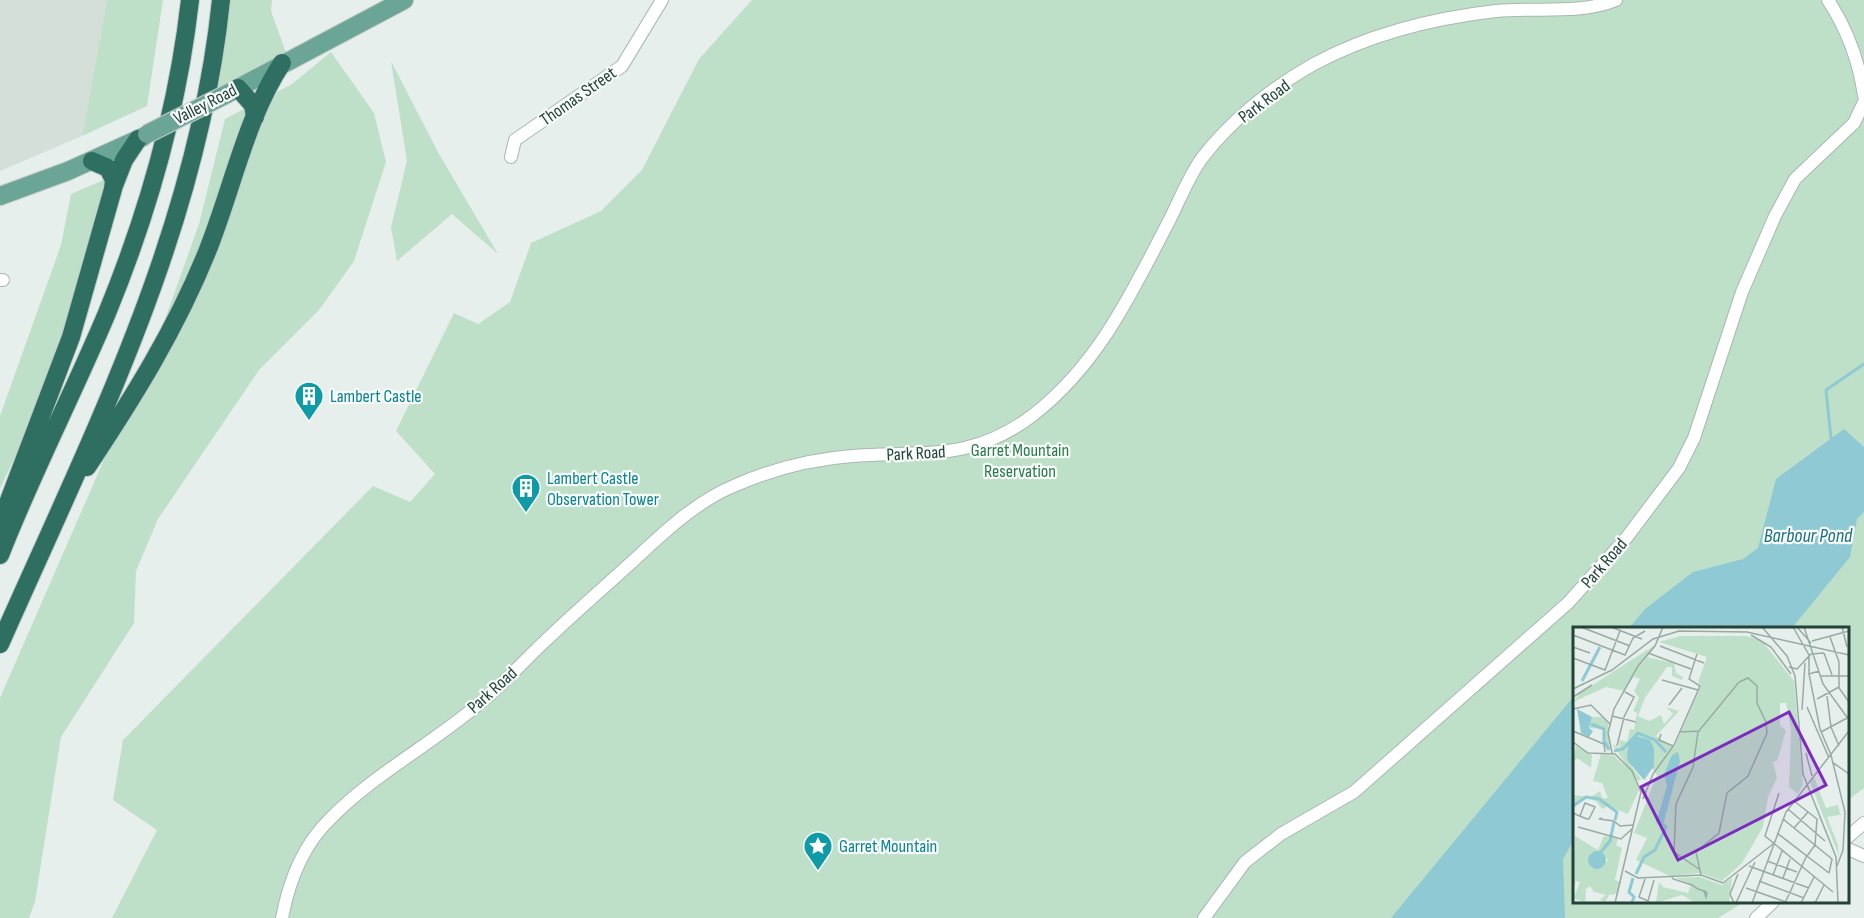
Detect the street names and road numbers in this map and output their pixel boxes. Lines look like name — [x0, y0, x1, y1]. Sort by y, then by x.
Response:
street label: Thomas Street — [536, 62, 621, 130]
street label: Park Road — [1234, 75, 1294, 128]
street label: Valley Road — [170, 80, 240, 129]
street label: Park Road — [886, 441, 946, 466]
street label: Park Road — [1577, 534, 1632, 593]
street label: Park Road — [463, 663, 521, 718]

